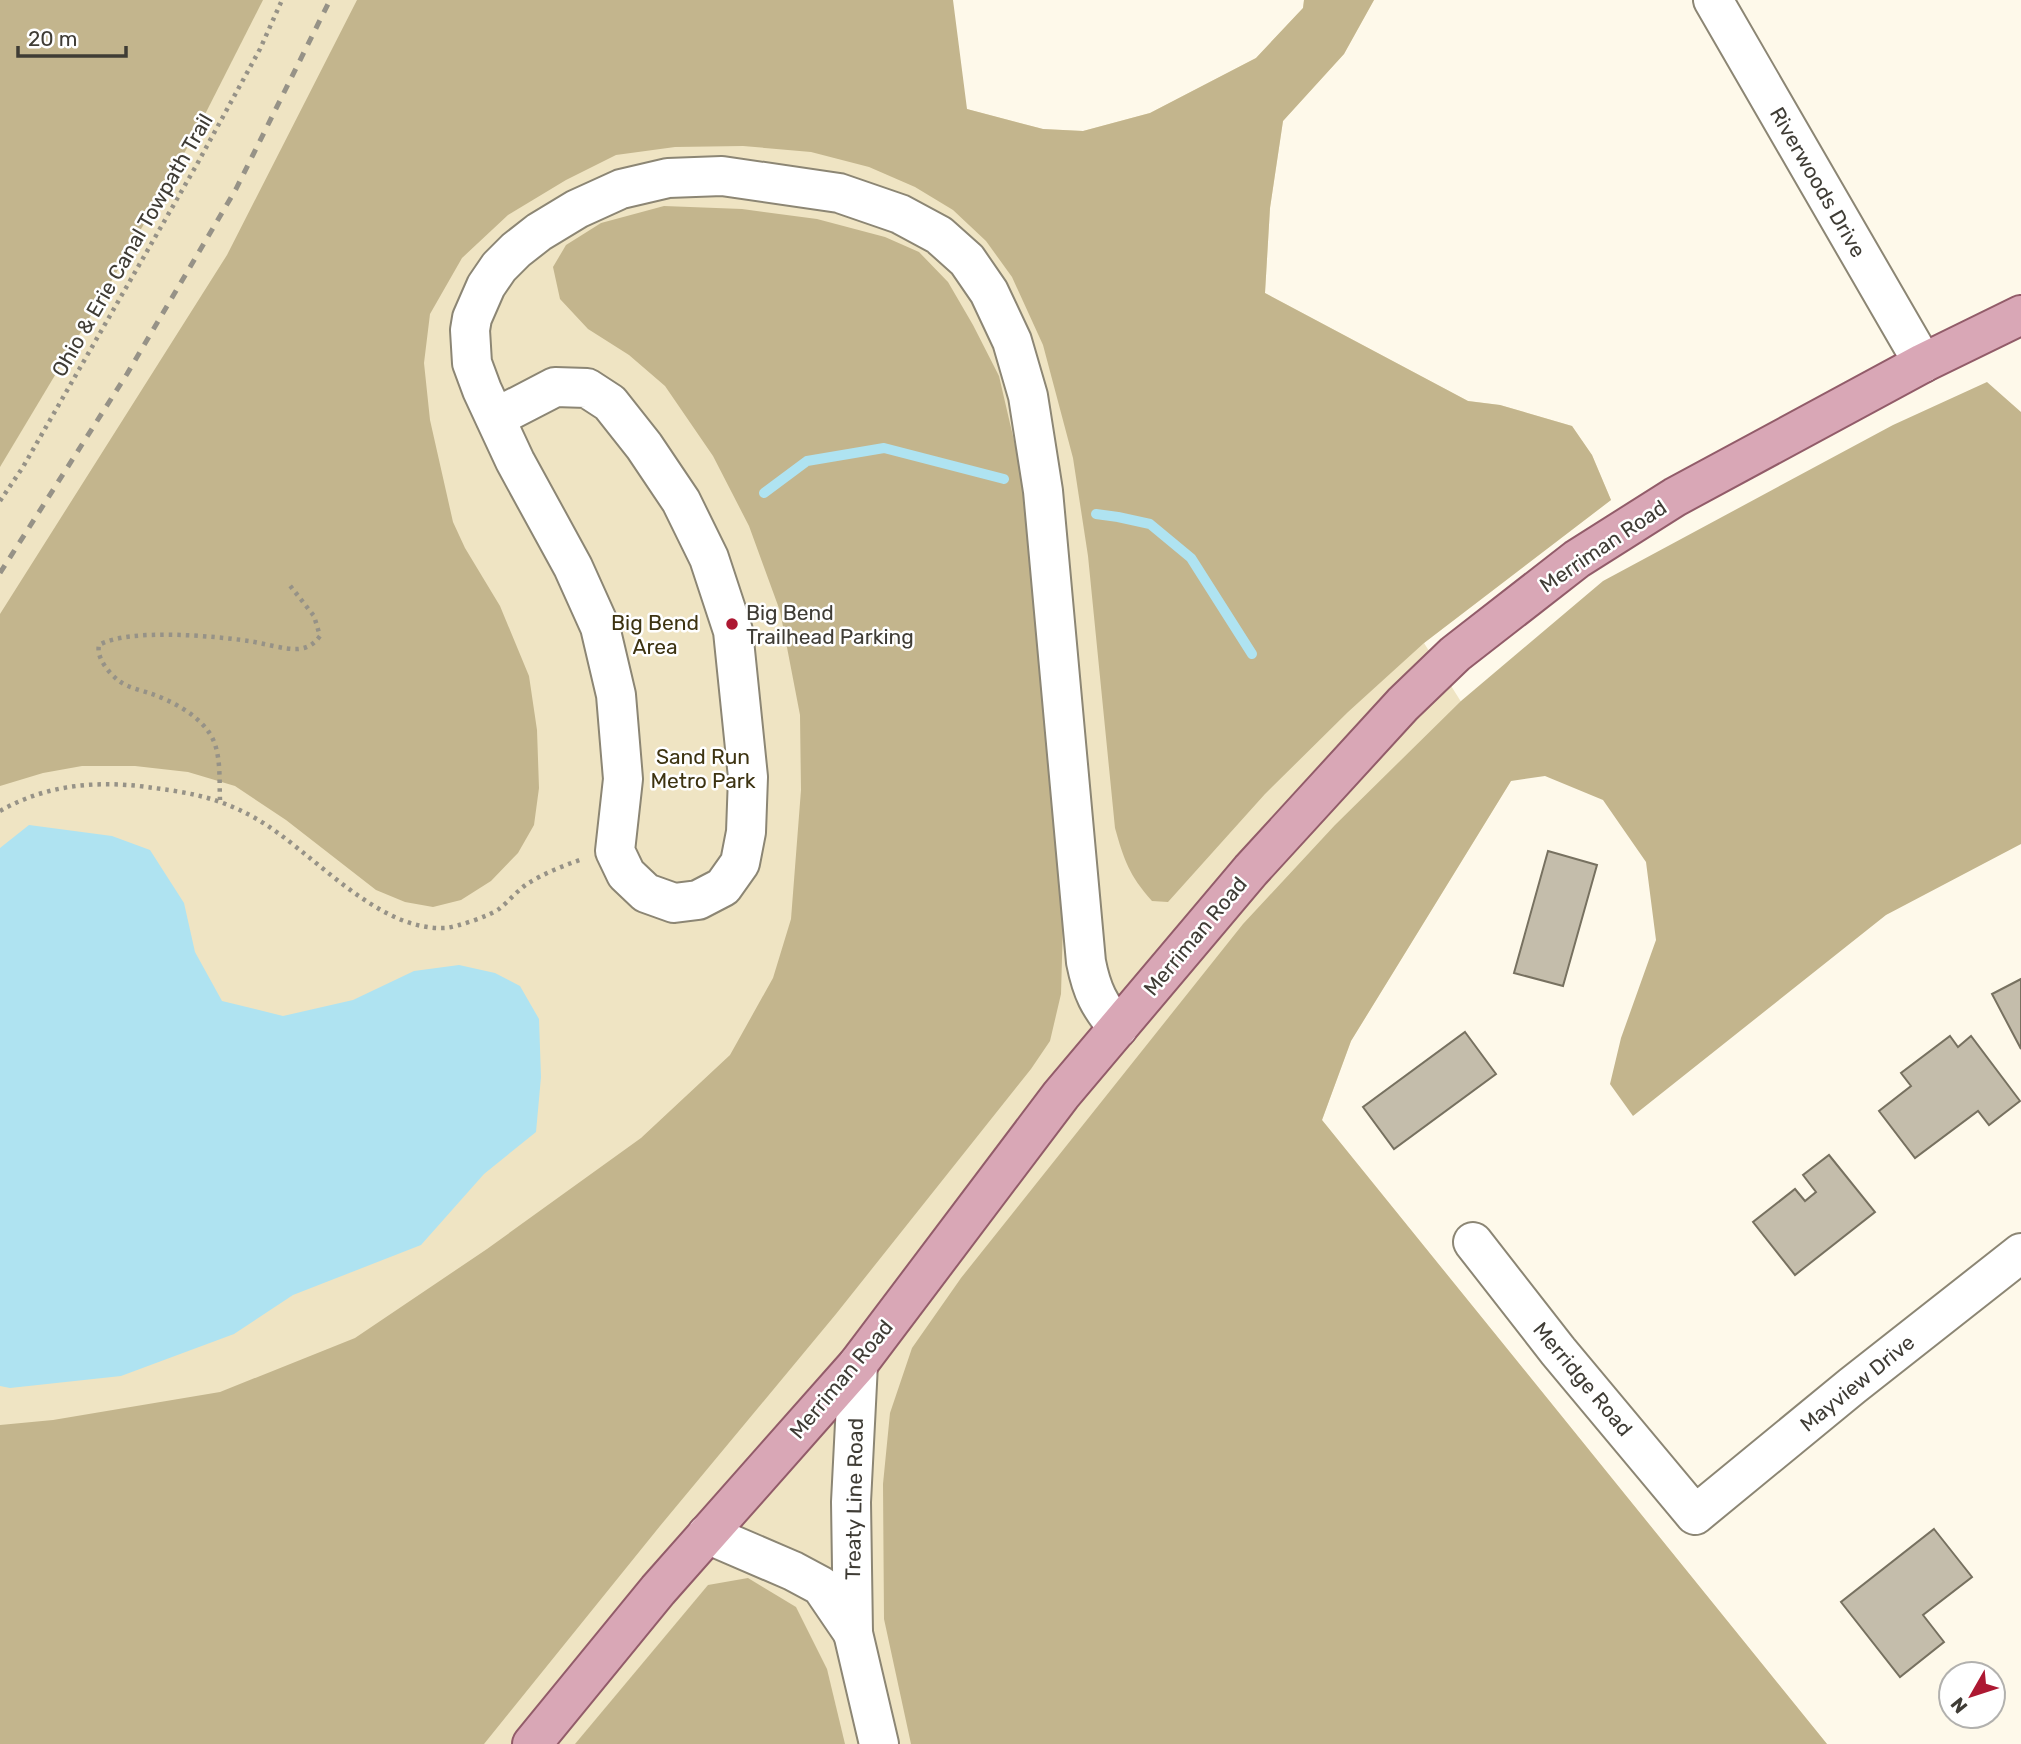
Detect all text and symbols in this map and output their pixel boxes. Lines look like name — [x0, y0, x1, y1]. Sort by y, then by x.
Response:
scale bar — [18, 14, 126, 58]
text: 20 m — [28, 26, 77, 51]
street label: Riverwoods Drive — [1765, 102, 1871, 262]
street label: Ohio & Erie Canal Towpath Trail — [46, 109, 218, 381]
street label: Merriman Road — [1535, 494, 1671, 598]
place label: Big Bend Trailhead Parking — [746, 600, 914, 649]
park label: Big Bend Area — [611, 610, 699, 659]
marker: Big Bend Trailhead Parking — [724, 616, 740, 632]
park label: Sand Run Metro Park — [650, 744, 756, 793]
street label: Merriman Road — [1138, 872, 1252, 1000]
street label: Merriman Road — [784, 1315, 898, 1443]
street label: Merridge Road — [1528, 1317, 1638, 1441]
street label: Mayview Drive — [1795, 1329, 1919, 1437]
street label: Treaty Line Road — [840, 1418, 868, 1580]
north arrow — [1937, 1660, 2007, 1730]
text: N — [1946, 1693, 1972, 1718]

